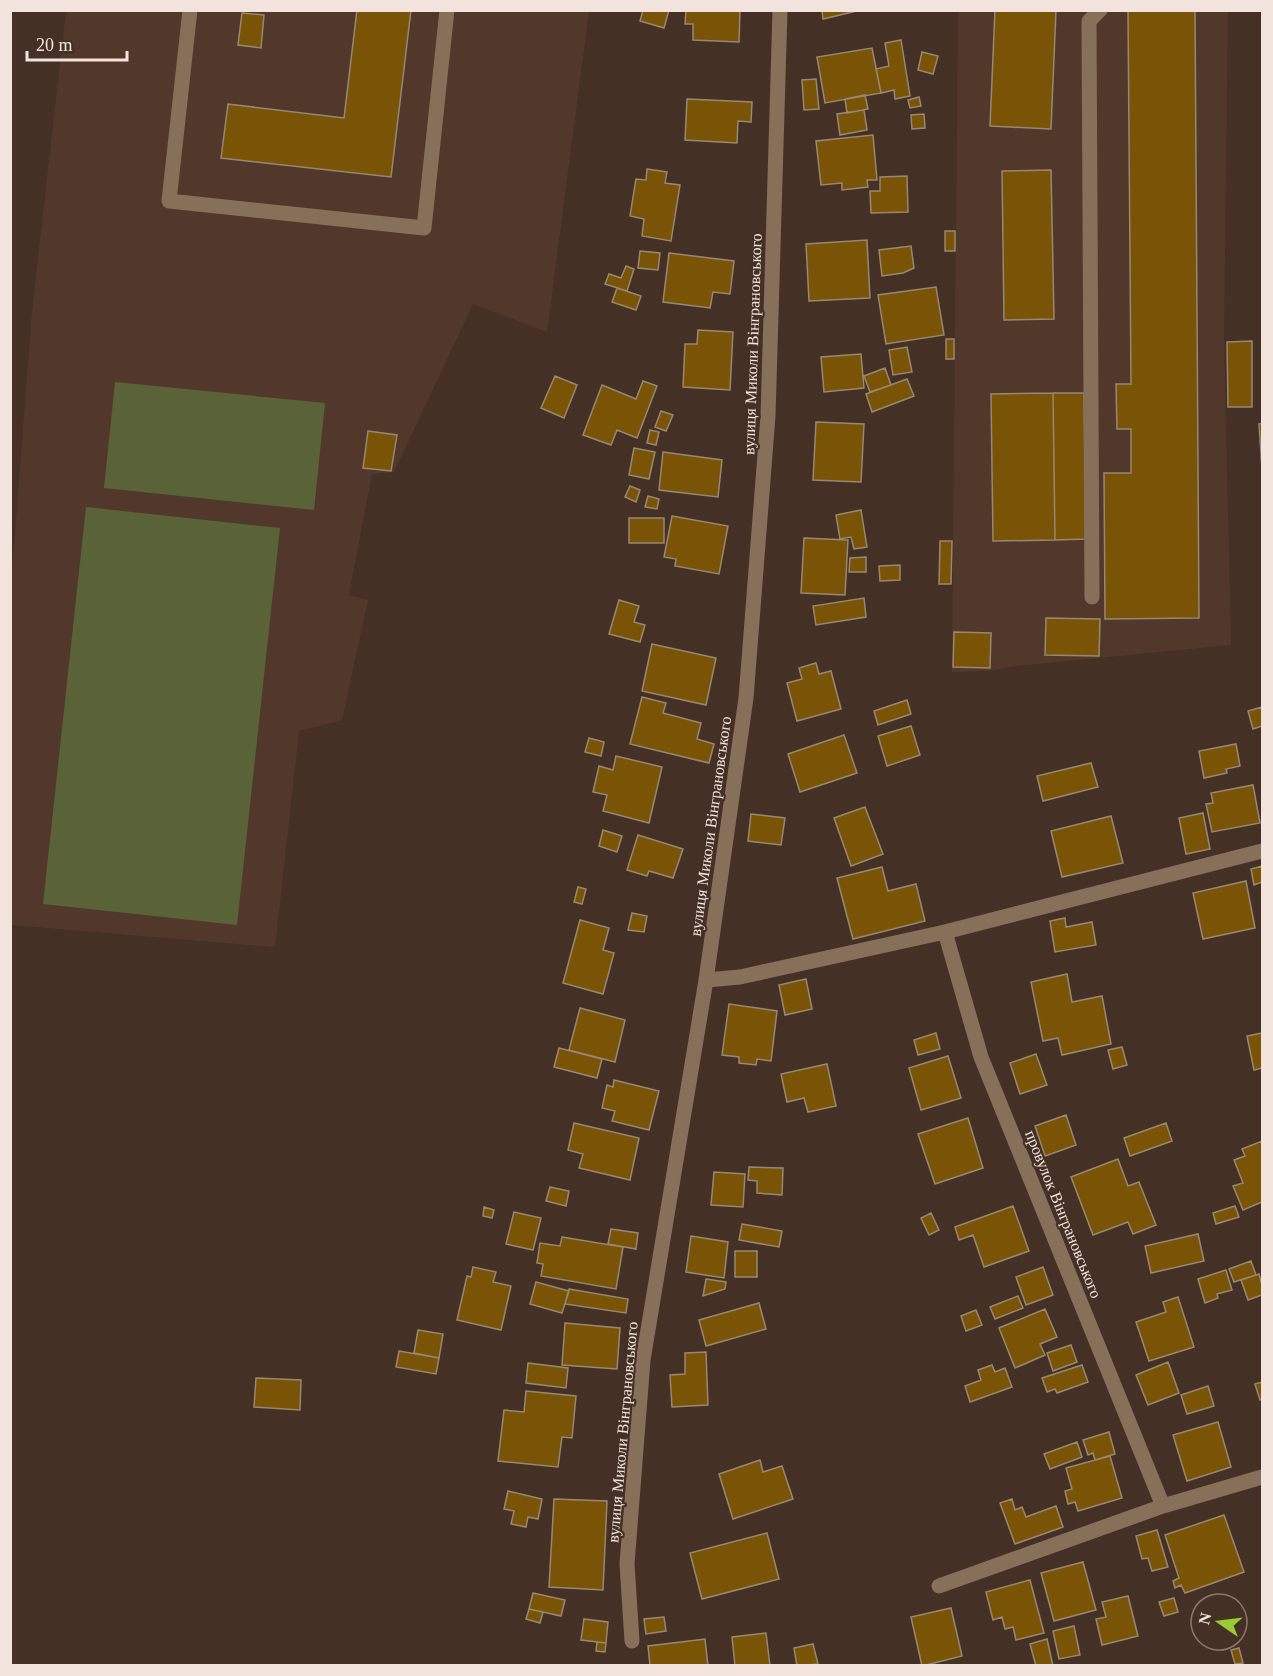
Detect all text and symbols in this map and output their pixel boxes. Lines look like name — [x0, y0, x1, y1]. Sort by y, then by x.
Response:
scale bar — [27, 24, 128, 62]
text: 20 m — [36, 35, 73, 55]
street label: вулиця Миколи Вінграновського — [740, 233, 766, 455]
street label: вулиця Миколи Вінграновського — [687, 715, 735, 937]
street label: провулок Вінграновського — [1021, 1128, 1105, 1301]
street label: вулиця Миколи Вінграновського — [604, 1321, 642, 1543]
north arrow — [1189, 1592, 1249, 1652]
text: N — [1195, 1610, 1215, 1626]

